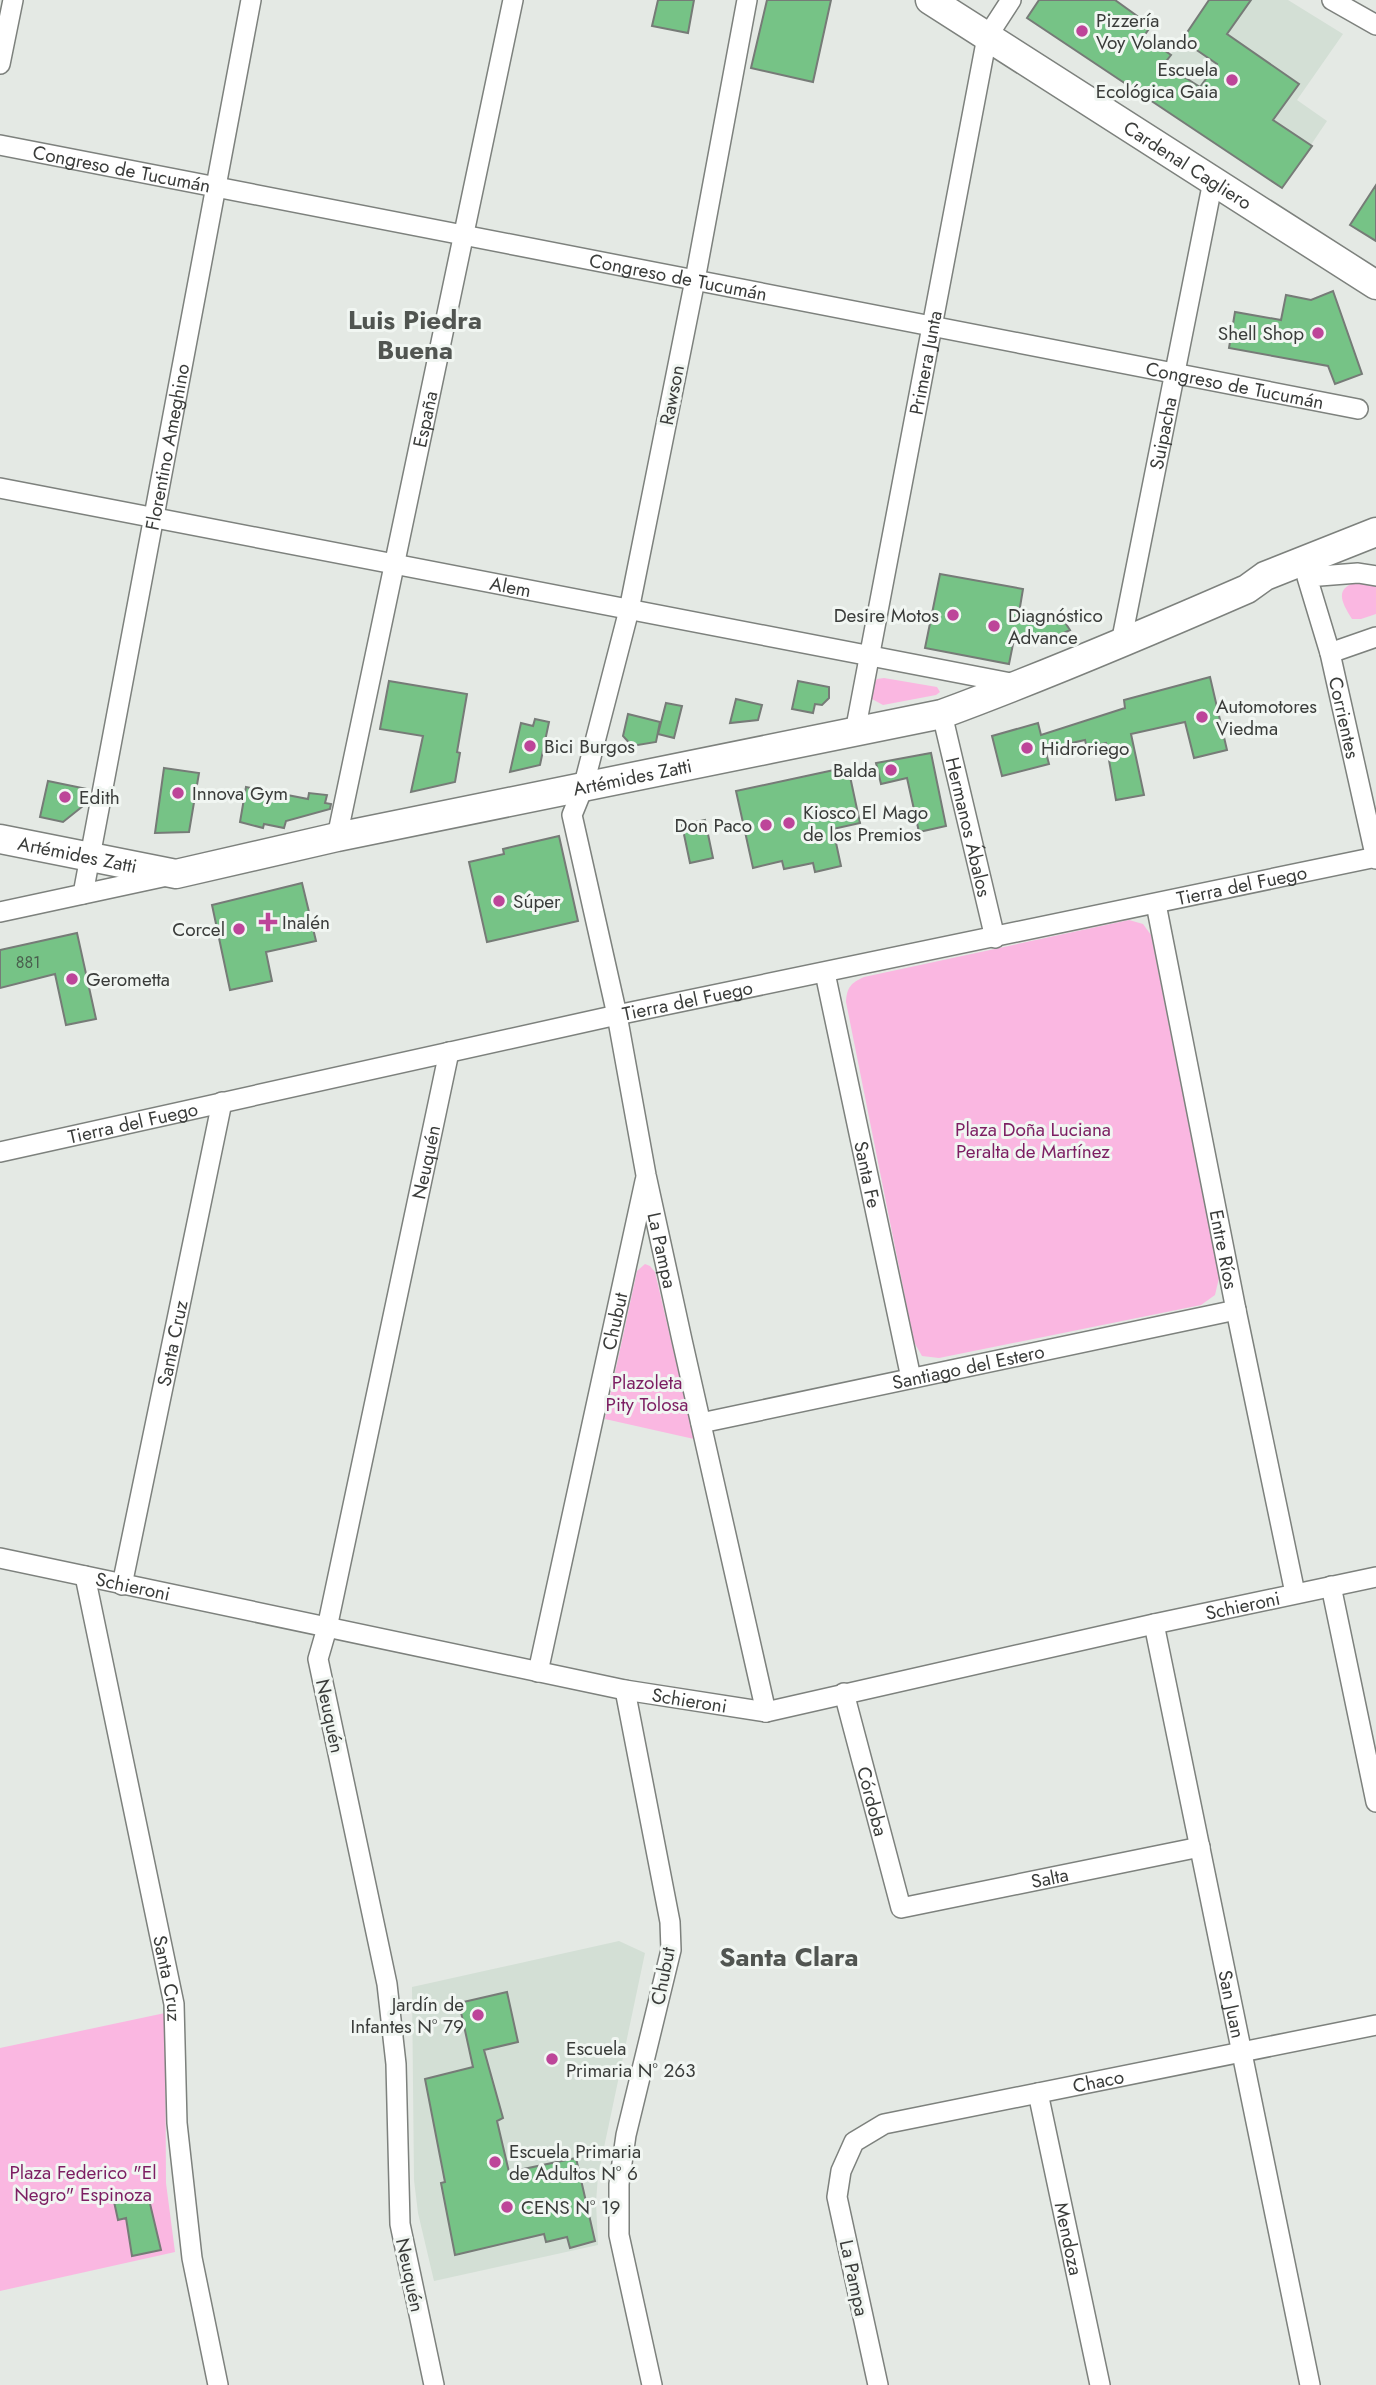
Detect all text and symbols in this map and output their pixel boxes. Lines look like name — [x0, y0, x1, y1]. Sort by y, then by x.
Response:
place label: Pizzería Voy Volando — [1096, 7, 1197, 56]
marker: Pizzería Voy Volando — [1074, 23, 1090, 39]
place label: Escuela Ecológica Gaia — [1096, 56, 1218, 105]
marker: Escuela Ecológica Gaia — [1224, 72, 1240, 88]
street label: Cardenal Cagliero — [1119, 114, 1257, 216]
street label: Congreso de Tucumán — [30, 138, 213, 199]
street label: Congreso de Tucumán — [587, 246, 770, 307]
district label: Luis Piedra Buena — [348, 301, 482, 369]
street label: Primera Junta — [902, 308, 948, 417]
place label: Shell Shop — [1218, 320, 1304, 347]
marker: Shell Shop — [1310, 325, 1326, 341]
street label: Congreso de Tucumán — [1144, 355, 1326, 416]
street label: Florentino Ameghino — [138, 361, 196, 532]
street label: Rawson — [653, 363, 691, 427]
street label: España — [406, 388, 444, 450]
street label: Suipacha — [1142, 394, 1183, 472]
street label: Alem — [488, 569, 534, 604]
place label: Desire Motos — [834, 602, 939, 629]
place label: Diagnóstico Advance — [1008, 602, 1103, 651]
marker: Desire Motos — [945, 607, 961, 623]
marker: Diagnóstico Advance — [986, 618, 1002, 634]
street label: Corrientes — [1322, 674, 1367, 761]
place label: Automotores Viedma — [1216, 693, 1317, 742]
marker: Automotores Viedma — [1194, 709, 1210, 725]
place label: Bici Burgos — [544, 733, 635, 760]
place label: Hidroriego — [1041, 735, 1129, 762]
marker: Bici Burgos — [522, 738, 538, 754]
marker: Hidroriego — [1019, 740, 1035, 756]
street label: Artémides Zatti — [570, 752, 694, 802]
street label: Hermanos Ábalos — [939, 754, 998, 900]
place label: Balda — [833, 757, 877, 784]
marker: Balda — [883, 762, 899, 778]
place label: Innova Gym — [192, 780, 288, 807]
place label: Edith — [79, 784, 120, 811]
marker: Innova Gym — [170, 785, 186, 801]
marker: Edith — [57, 789, 73, 805]
place label: Kiosco El Mago de los Premios — [803, 799, 928, 848]
place label: Don Paco — [675, 812, 752, 839]
marker: Kiosco El Mago de los Premios — [781, 815, 797, 831]
marker: Don Paco — [758, 817, 774, 833]
street label: Artémides Zatti — [16, 829, 139, 879]
street label: Tierra del Fuego — [1174, 858, 1309, 912]
place label: Súper — [513, 888, 561, 915]
marker: Súper — [491, 893, 507, 909]
place label: Inalén — [282, 909, 330, 936]
marker: Inalén — [260, 914, 276, 930]
place label: Corcel — [172, 916, 225, 943]
marker: Corcel — [231, 921, 247, 937]
house number: 881 — [16, 951, 40, 974]
place label: Gerometta — [86, 966, 170, 993]
marker: Gerometta — [64, 971, 80, 987]
street label: Tierra del Fuego — [620, 974, 755, 1027]
street label: Tierra del Fuego — [65, 1095, 200, 1150]
park label: Plaza Doña Luciana Peralta de Martínez — [955, 1116, 1111, 1165]
street label: Neuquén — [405, 1122, 447, 1202]
street label: Santa Fe — [848, 1139, 888, 1211]
street label: Entre Ríos — [1203, 1207, 1245, 1292]
street label: La Pampa — [641, 1210, 684, 1291]
street label: Chubut — [595, 1289, 634, 1353]
street label: Santa Cruz — [150, 1297, 194, 1389]
street label: Santiago del Estero — [890, 1337, 1047, 1396]
park label: Plazoleta Pity Tolosa — [606, 1369, 688, 1418]
street label: Schieroni — [93, 1565, 173, 1607]
street label: Schieroni — [1203, 1584, 1283, 1626]
street label: Neuquén — [309, 1676, 351, 1756]
street label: Schieroni — [650, 1681, 729, 1719]
street label: Córdoba — [851, 1763, 895, 1839]
street label: Salta — [1028, 1861, 1071, 1895]
street label: Santa Cruz — [147, 1933, 188, 2022]
district label: Santa Clara — [719, 1938, 859, 1976]
street label: Chubut — [644, 1944, 682, 2007]
street label: San Juan — [1212, 1968, 1252, 2041]
place label: Jardín de Infantes N° 79 — [350, 1991, 464, 2040]
marker: Jardín de Infantes N° 79 — [470, 2007, 486, 2023]
place label: Escuela Primaria N° 263 — [566, 2035, 696, 2084]
marker: Escuela Primaria N° 263 — [544, 2051, 560, 2067]
street label: Chaco — [1070, 2063, 1126, 2099]
place label: Escuela Primaria de Adultos N° 6 — [509, 2138, 641, 2187]
marker: Escuela Primaria de Adultos N° 6 — [487, 2154, 503, 2170]
park label: Plaza Federico "El Negro" Espinoza — [9, 2159, 157, 2208]
place label: CENS N° 19 — [521, 2194, 621, 2221]
marker: CENS N° 19 — [499, 2199, 515, 2215]
street label: Mendoza — [1048, 2200, 1090, 2278]
street label: Neuquén — [389, 2235, 431, 2315]
street label: La Pampa — [833, 2237, 875, 2319]

